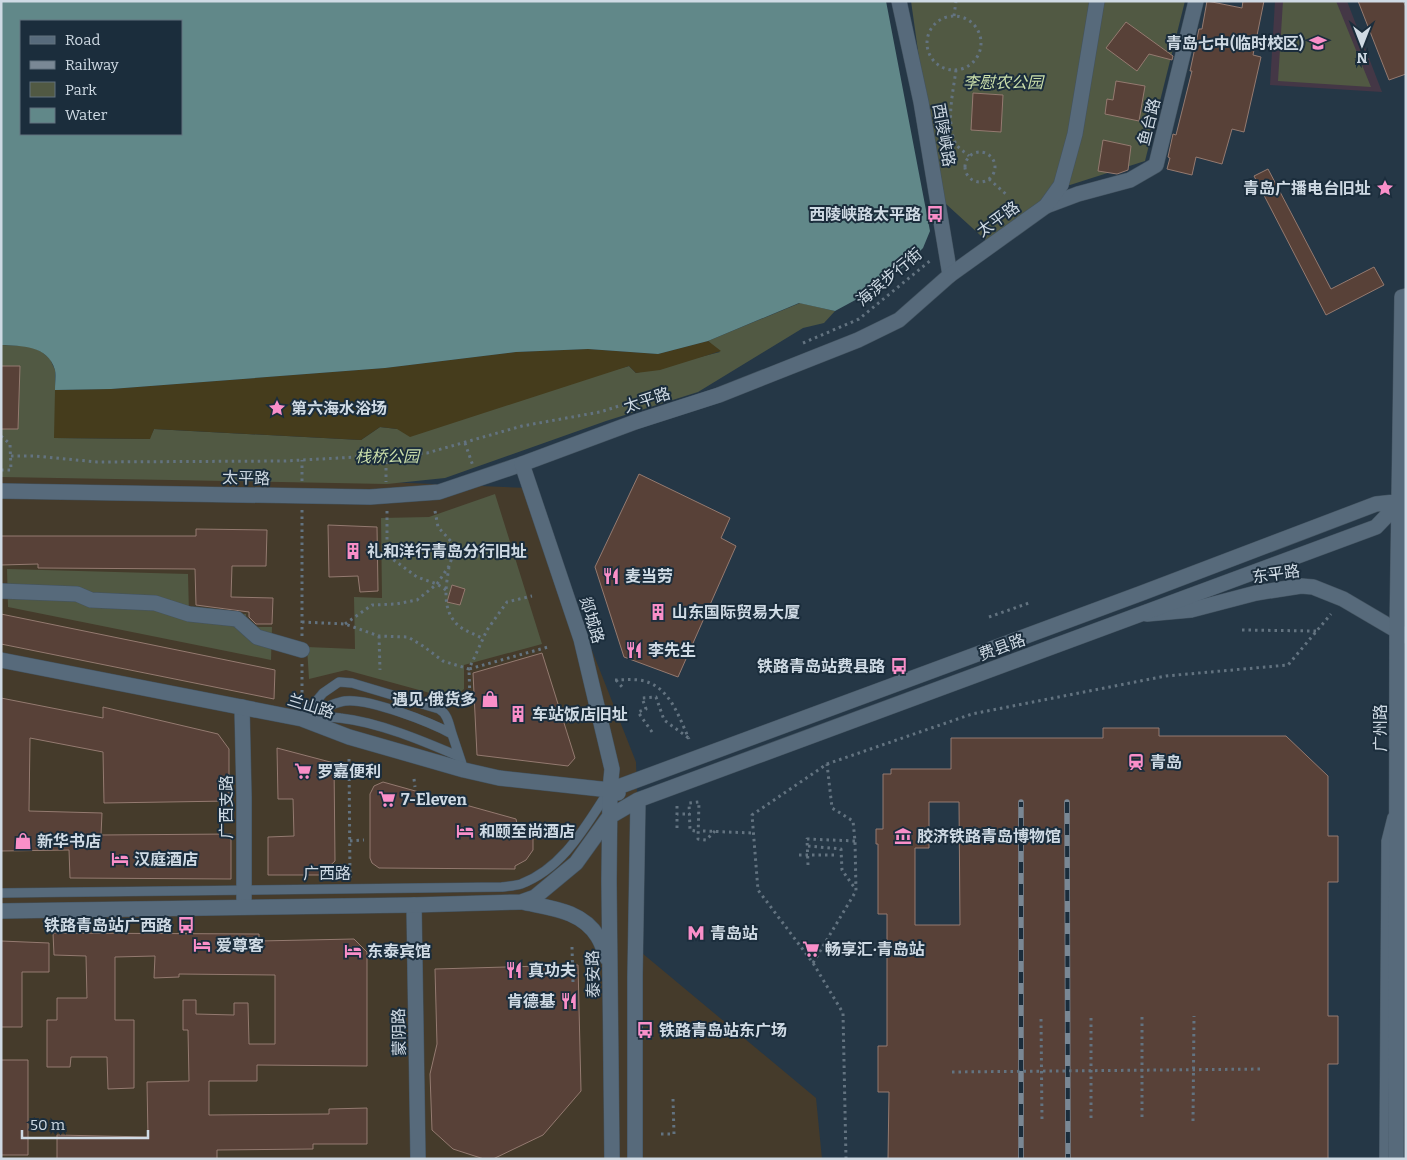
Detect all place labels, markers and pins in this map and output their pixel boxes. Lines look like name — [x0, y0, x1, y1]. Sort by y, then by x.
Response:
school or university icon: 青岛七中(临时校区) — [1308, 33, 1328, 53]
place label: 青岛七中(临时校区) — [1166, 34, 1304, 53]
place icon: 青岛广播电台旧址 — [1375, 178, 1395, 198]
place label: 青岛广播电台旧址 — [1243, 179, 1371, 198]
bus stop icon: 西陵峡路太平路 — [925, 204, 945, 224]
place label: 西陵峡路太平路 — [809, 205, 921, 224]
place icon: 第六海水浴场 — [267, 398, 287, 418]
place label: 第六海水浴场 — [291, 399, 387, 418]
building icon: 礼和洋行青岛分行旧址 — [343, 541, 363, 561]
place label: 礼和洋行青岛分行旧址 — [367, 542, 527, 561]
restaurant icon: 麦当劳 — [601, 566, 621, 586]
place label: 麦当劳 — [625, 567, 673, 586]
building icon: 山东国际贸易大厦 — [648, 602, 668, 622]
place label: 山东国际贸易大厦 — [672, 603, 800, 622]
restaurant icon: 李先生 — [624, 640, 644, 660]
place label: 李先生 — [648, 641, 696, 660]
bus stop icon: 铁路青岛站费县路 — [889, 656, 909, 676]
place label: 铁路青岛站费县路 — [757, 657, 885, 676]
shop icon: 遇见·俄货多 — [480, 689, 500, 709]
place label: 遇见·俄货多 — [392, 690, 476, 709]
building icon: 车站饭店旧址 — [508, 704, 528, 724]
place label: 车站饭店旧址 — [532, 705, 628, 724]
station icon: 青岛 — [1126, 752, 1146, 772]
place label: 青岛 — [1150, 753, 1182, 772]
supermarket icon: 罗嘉便利 — [293, 761, 313, 781]
place label: 罗嘉便利 — [317, 762, 381, 781]
supermarket icon: 7-Eleven — [377, 789, 397, 809]
place label: 7-Eleven — [401, 790, 468, 809]
hotel icon: 和颐至尚酒店 — [455, 821, 475, 841]
place label: 和颐至尚酒店 — [479, 822, 575, 841]
museum icon: 胶济铁路青岛博物馆 — [893, 826, 913, 846]
place label: 胶济铁路青岛博物馆 — [917, 827, 1061, 846]
shop icon: 新华书店 — [13, 831, 33, 851]
place label: 新华书店 — [37, 832, 101, 851]
hotel icon: 汉庭酒店 — [110, 849, 130, 869]
place label: 汉庭酒店 — [134, 850, 198, 869]
bus stop icon: 铁路青岛站广西路 — [176, 915, 196, 935]
place label: 铁路青岛站广西路 — [44, 916, 172, 935]
metro station icon: 青岛站 — [686, 923, 706, 943]
place label: 青岛站 — [710, 924, 758, 943]
hotel icon: 爱尊客 — [192, 935, 212, 955]
place label: 爱尊客 — [216, 936, 264, 955]
supermarket icon: 畅享汇·青岛站 — [801, 939, 821, 959]
place label: 畅享汇·青岛站 — [825, 940, 925, 959]
hotel icon: 东泰宾馆 — [343, 941, 363, 961]
place label: 东泰宾馆 — [367, 942, 431, 961]
restaurant icon: 真功夫 — [504, 960, 524, 980]
place label: 真功夫 — [528, 961, 576, 980]
restaurant icon: 肯德基 — [559, 991, 579, 1011]
place label: 肯德基 — [507, 992, 556, 1011]
bus stop icon: 铁路青岛站东广场 — [635, 1020, 655, 1040]
place label: 铁路青岛站东广场 — [659, 1021, 787, 1040]

